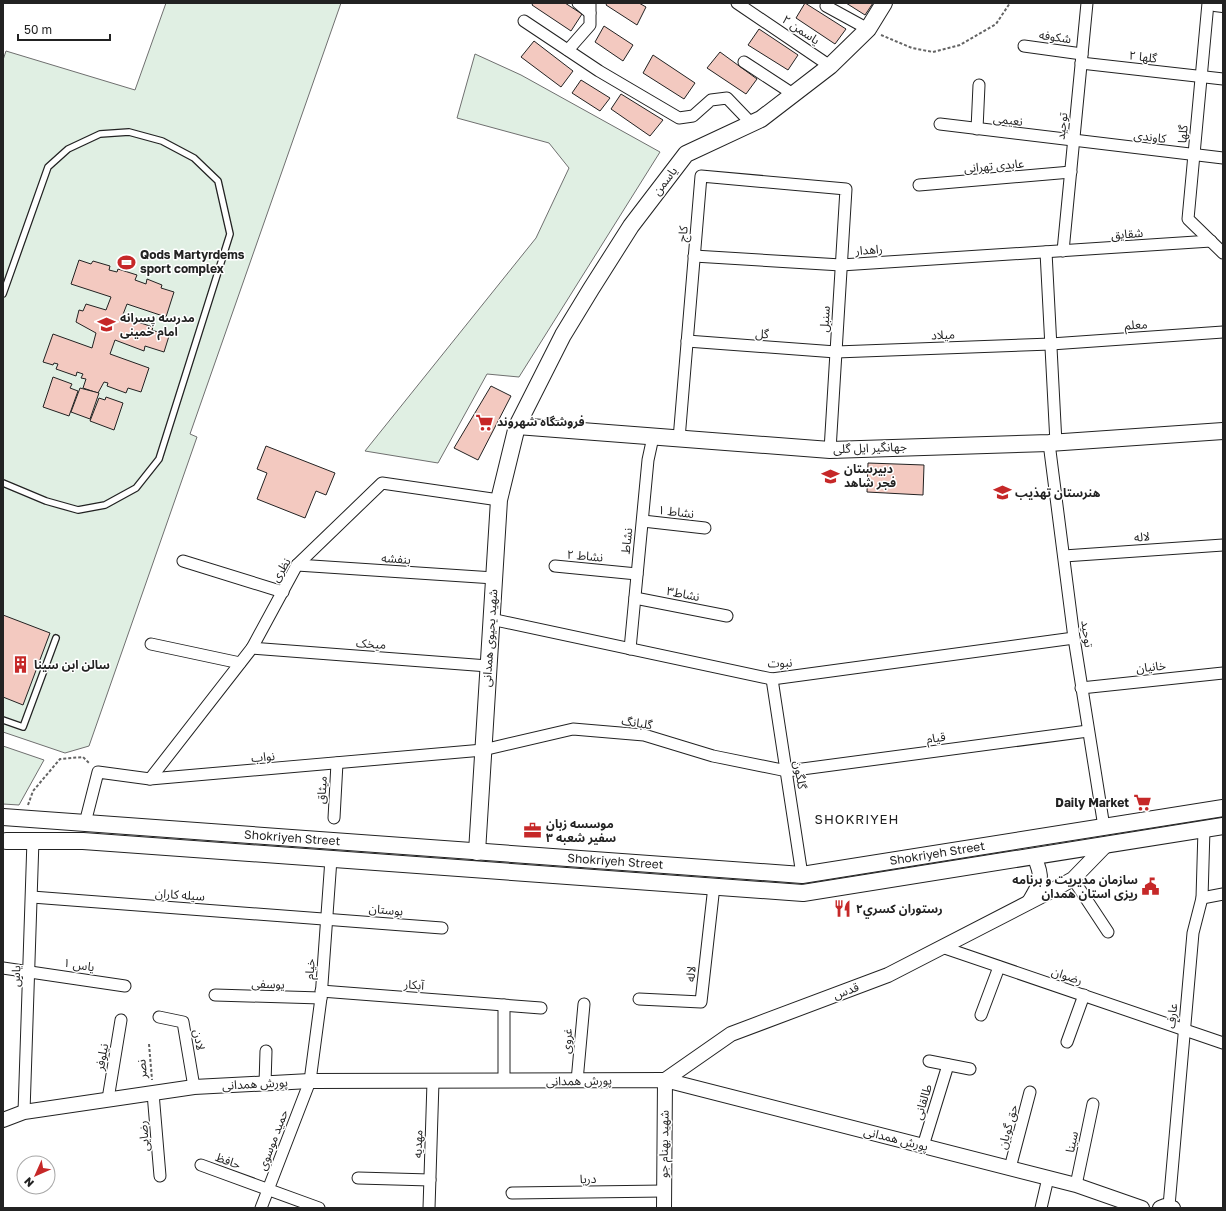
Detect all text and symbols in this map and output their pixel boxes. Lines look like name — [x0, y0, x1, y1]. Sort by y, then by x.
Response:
street label: یاسمن ۲ — [780, 12, 823, 48]
scale bar — [18, 16, 110, 42]
text: 50 m — [24, 22, 52, 37]
street label: شکوفه — [1038, 27, 1072, 46]
street label: گلها ۲ — [1128, 47, 1159, 66]
street label: نعیمی — [992, 110, 1024, 129]
street label: توحید — [1053, 111, 1070, 140]
street label: گلها — [1174, 123, 1191, 144]
street label: کاوندی — [1133, 127, 1168, 146]
street label: عابدی تهرانی — [963, 155, 1025, 176]
street label: یاسمن — [649, 163, 680, 198]
street label: کاج — [674, 224, 693, 243]
street label: شقایق — [1110, 225, 1144, 243]
street label: راهدار — [854, 241, 883, 258]
place label: Qods Martyrdems sport complex — [140, 247, 245, 276]
sports icon: Qods Martyrdems sport complex — [117, 252, 137, 272]
street label: سنبل — [816, 305, 833, 333]
place label: مدرسه پسرانه امام خمینی — [120, 310, 195, 341]
school or university icon: مدرسه پسرانه امام خمینی — [97, 315, 117, 335]
street label: معلم — [1124, 316, 1148, 335]
street label: گل — [755, 326, 770, 342]
street label: میلاد — [931, 327, 955, 342]
supermarket icon: فروشگاه شهروند — [474, 412, 494, 432]
place label: فروشگاه شهروند — [497, 414, 585, 429]
street label: جهانگیر ایل گلی — [833, 439, 907, 456]
place label: دبیرستان فجر شاهد — [844, 461, 896, 490]
school or university icon: دبیرستان فجر شاهد — [821, 466, 841, 486]
school or university icon: هنرستان تهذیب — [992, 483, 1012, 503]
place label: هنرستان تهذیب — [1015, 485, 1101, 500]
street label: نشاط ۱ — [657, 502, 695, 521]
street label: نشاط — [618, 527, 635, 555]
street label: لاله — [1133, 528, 1150, 545]
street label: نشاط ۲ — [566, 546, 604, 565]
street label: بنفشه — [381, 550, 411, 567]
street label: نظری — [267, 555, 294, 585]
street label: نشاط۳ — [665, 583, 701, 604]
street label: شهید یحیوی همدانی — [479, 589, 500, 687]
street label: توحید — [1078, 619, 1097, 649]
street label: میخک — [355, 635, 387, 652]
building icon: سالن ابن سینا — [11, 655, 31, 675]
street label: نبوت — [767, 655, 793, 670]
place label: سالن ابن سینا — [34, 657, 110, 672]
street label: خانیان — [1135, 657, 1167, 676]
street label: گلبانگ — [621, 713, 655, 733]
street label: قیام — [925, 729, 947, 748]
street label: نواب — [251, 748, 275, 765]
street label: گلگون — [791, 760, 810, 791]
street label: میثاق — [313, 776, 330, 804]
supermarket icon: Daily Market — [1132, 793, 1152, 813]
place label: Daily Market — [1055, 795, 1129, 810]
district label: SHOKRIYEH — [815, 811, 899, 827]
place label: موسسه زبان سفیر شعبه ۳ — [546, 816, 616, 845]
office icon: موسسه زبان سفیر شعبه ۳ — [523, 821, 543, 841]
street label: Shokriyeh Street — [244, 827, 341, 848]
street label: Shokriyeh Street — [888, 838, 986, 868]
street label: Shokriyeh Street — [567, 850, 664, 872]
place label: سازمان مدیریت و برنامه ریزی استان همدان — [1012, 872, 1138, 901]
public building icon: سازمان مدیریت و برنامه ریزی استان همدان — [1141, 877, 1161, 897]
street label: سیله کاران — [155, 885, 205, 904]
restaurant icon: رستوران کسري٢ — [833, 899, 853, 919]
street label: بوستان — [368, 901, 404, 919]
place label: رستوران کسري٢ — [856, 901, 943, 919]
street label: یاس ۱ — [62, 955, 96, 974]
street label: خیام — [301, 958, 320, 980]
street label: رضوان — [1050, 963, 1085, 988]
street label: یاس — [8, 965, 23, 987]
street label: لاله — [682, 965, 699, 983]
street label: یوسفی — [251, 975, 285, 992]
street label: آبکار — [403, 976, 425, 993]
street label: قدس — [831, 979, 861, 1002]
street label: عارف — [1163, 1003, 1180, 1029]
street label: لادن — [190, 1028, 209, 1051]
street label: غروی — [558, 1028, 575, 1054]
street label: نیلوفر — [92, 1042, 111, 1073]
street label: نصر — [133, 1059, 150, 1080]
street label: پورش همدانی — [546, 1072, 612, 1090]
street label: پورش همدانی — [222, 1074, 288, 1094]
street label: طالقانی — [910, 1082, 935, 1121]
street label: حق گویان — [994, 1103, 1022, 1151]
street label: حمید موسوی — [254, 1107, 291, 1172]
street label: شهید بهنام جو — [655, 1110, 674, 1178]
street label: رضایی — [135, 1120, 152, 1152]
street label: پورش همدانی — [862, 1123, 930, 1155]
street label: مهدیه — [410, 1130, 426, 1158]
street label: سینا — [1062, 1130, 1081, 1154]
street label: حافظ — [213, 1149, 243, 1172]
north arrow — [16, 1155, 56, 1195]
street label: دریا — [579, 1171, 597, 1186]
text: N — [21, 1175, 36, 1190]

